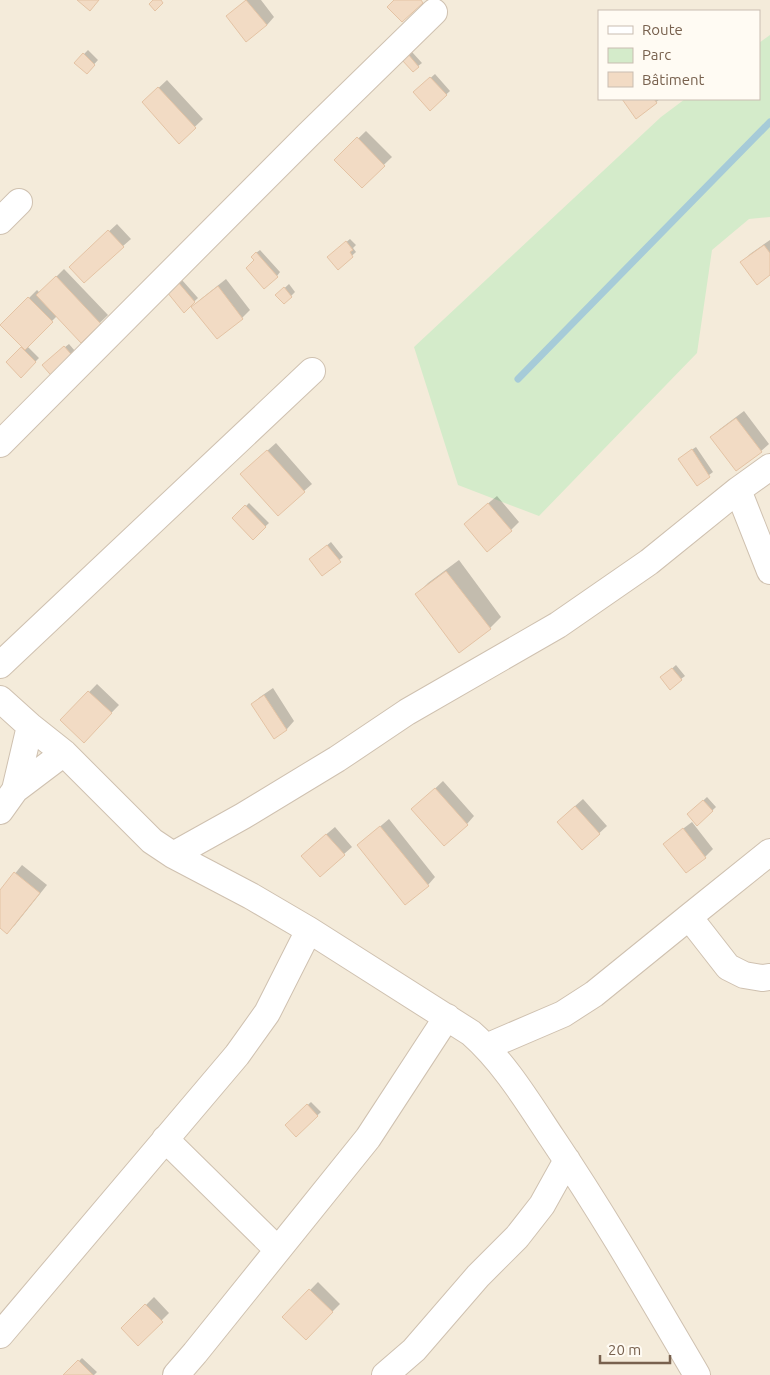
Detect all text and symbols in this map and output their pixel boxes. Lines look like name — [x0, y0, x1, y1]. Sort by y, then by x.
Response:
legend — [598, 10, 760, 100]
text: Route — [642, 21, 683, 38]
text: Parc — [642, 46, 671, 63]
text: Bâtiment — [642, 71, 705, 88]
scale bar — [600, 1332, 670, 1364]
text: 20 m — [608, 1341, 641, 1358]

